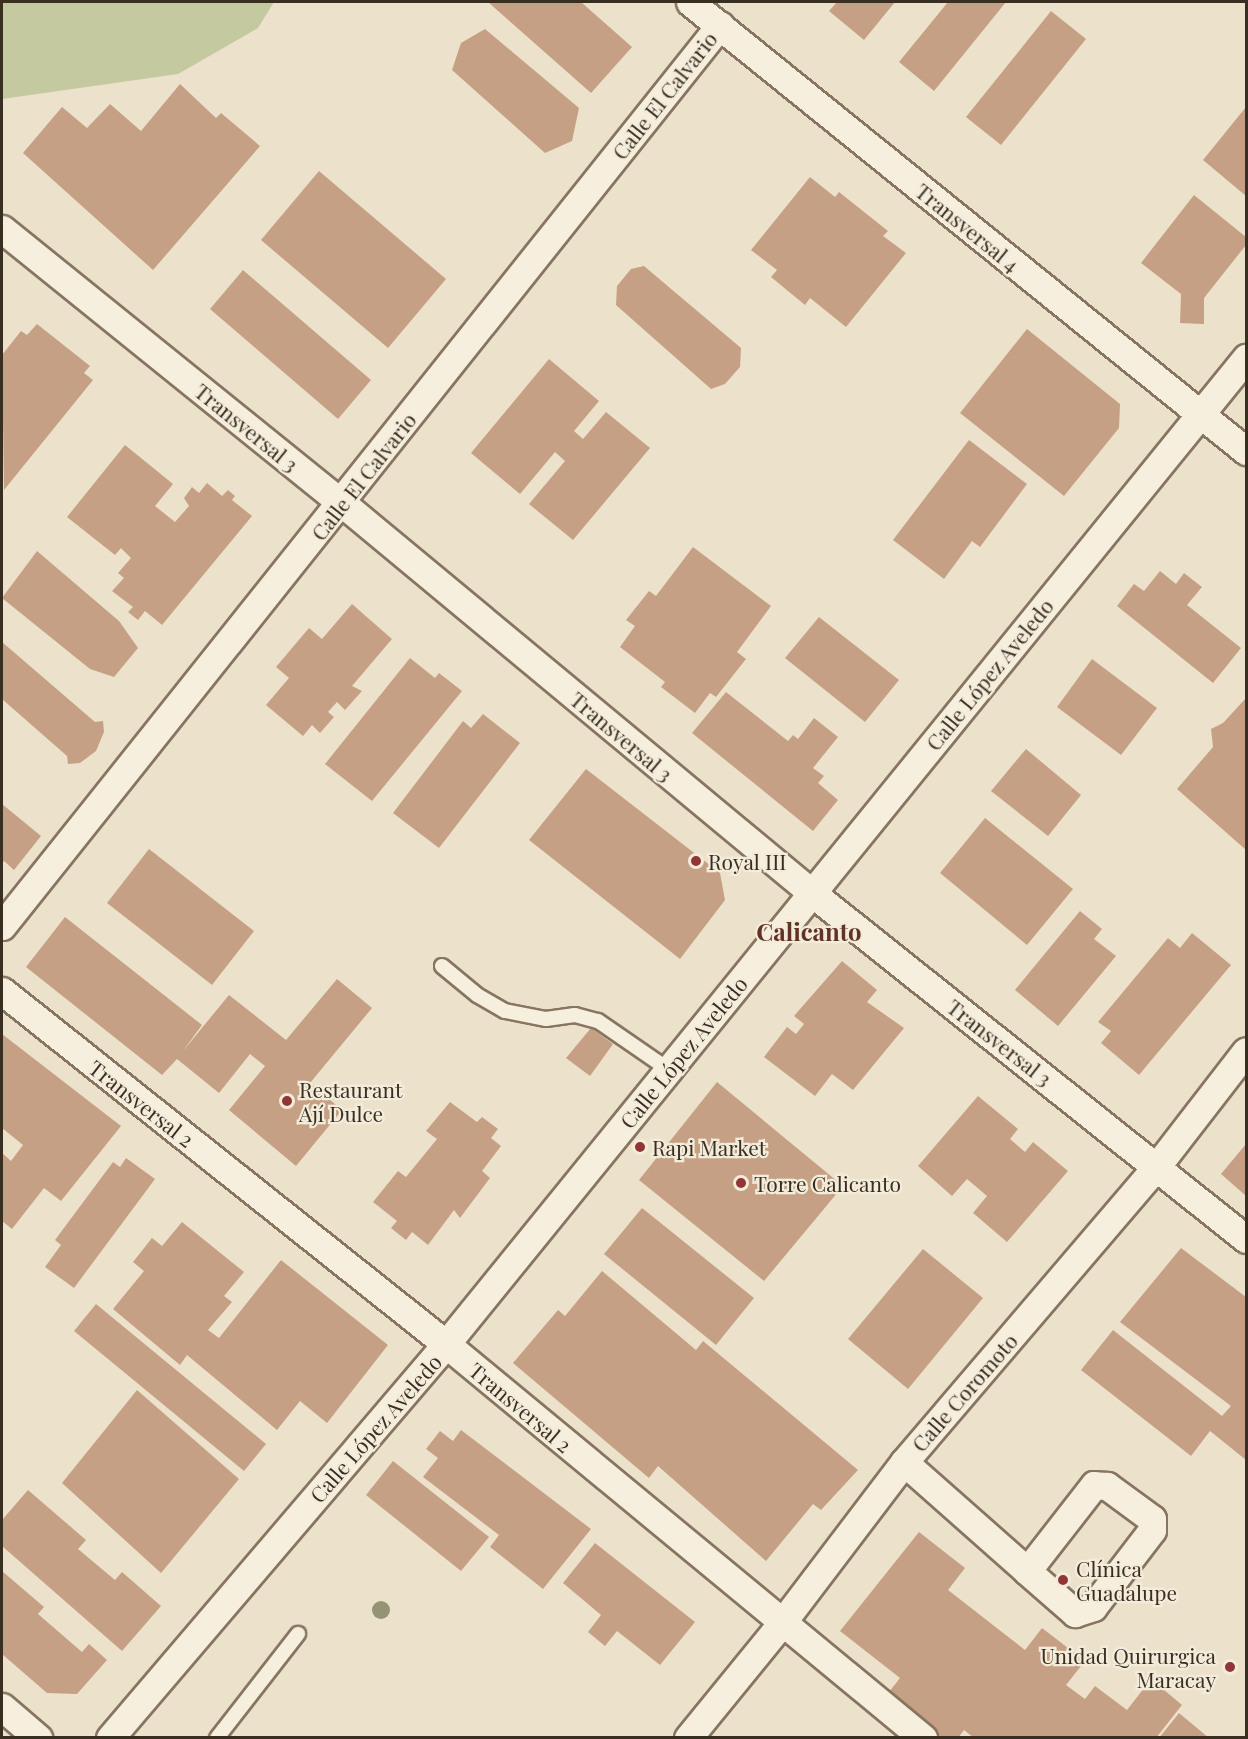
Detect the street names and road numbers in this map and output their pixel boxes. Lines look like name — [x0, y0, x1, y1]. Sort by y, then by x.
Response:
street label: Calle El Calvario — [606, 26, 722, 164]
street label: Transversal 4 — [911, 177, 1025, 277]
street label: Transversal 3 — [190, 378, 304, 476]
street label: Calle El Calvario — [305, 407, 421, 545]
street label: Calle López Aveledo — [920, 593, 1058, 755]
street label: Transversal 3 — [566, 686, 678, 786]
street label: Calle López Aveledo — [614, 971, 752, 1133]
street label: Transversal 3 — [943, 993, 1057, 1091]
street label: Transversal 2 — [85, 1054, 199, 1152]
street label: Calle Coromoto — [906, 1328, 1022, 1456]
street label: Calle López Aveledo — [304, 1349, 446, 1507]
street label: Transversal 2 — [465, 1357, 577, 1457]

